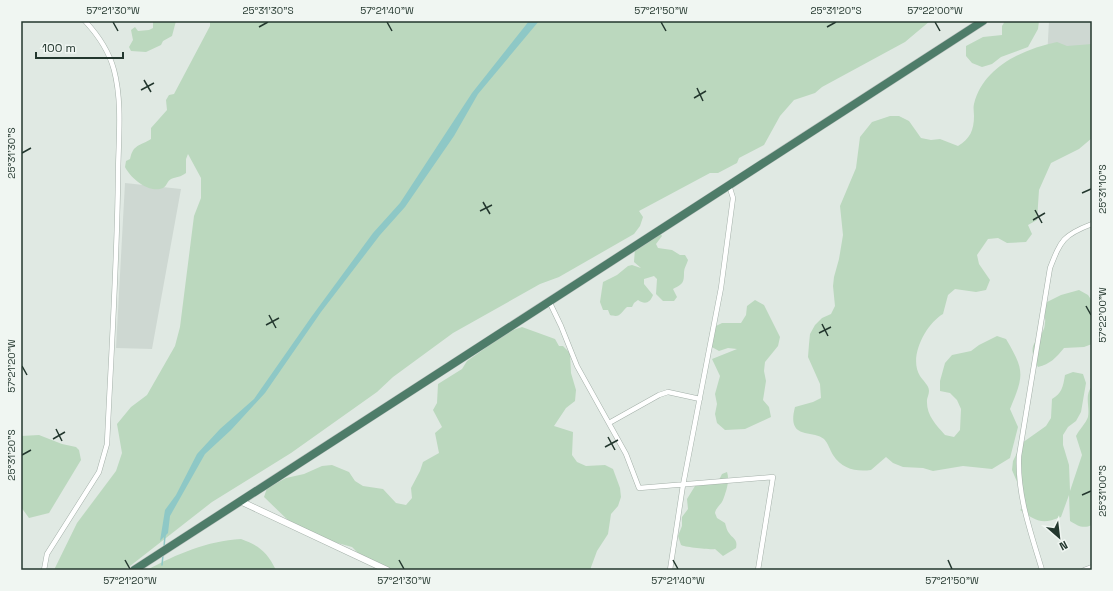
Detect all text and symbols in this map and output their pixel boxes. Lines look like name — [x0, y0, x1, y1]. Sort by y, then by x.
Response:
text: 57°21'30"W — [86, 4, 140, 17]
text: 25°31'30"S — [242, 4, 294, 17]
text: 57°21'40"W — [360, 4, 414, 17]
text: 57°21'50"W — [634, 4, 688, 17]
text: 25°31'20"S — [810, 4, 862, 17]
text: 57°22'00"W — [907, 4, 963, 17]
scale bar — [36, 34, 123, 60]
text: 100 m — [42, 40, 76, 56]
text: 25°31'30"S — [5, 127, 18, 179]
text: 25°31'10"S — [1096, 164, 1109, 214]
text: 57°22'00"W — [1096, 287, 1109, 343]
text: 57°21'20"W — [5, 339, 18, 393]
text: 25°31'20"S — [5, 429, 18, 481]
text: 25°31'00"S — [1096, 465, 1109, 517]
north arrow — [1039, 517, 1079, 557]
text: N — [1057, 538, 1070, 554]
text: 57°21'20"W — [103, 574, 157, 587]
text: 57°21'30"W — [377, 574, 431, 587]
text: 57°21'40"W — [651, 574, 705, 587]
text: 57°21'50"W — [925, 574, 979, 587]

